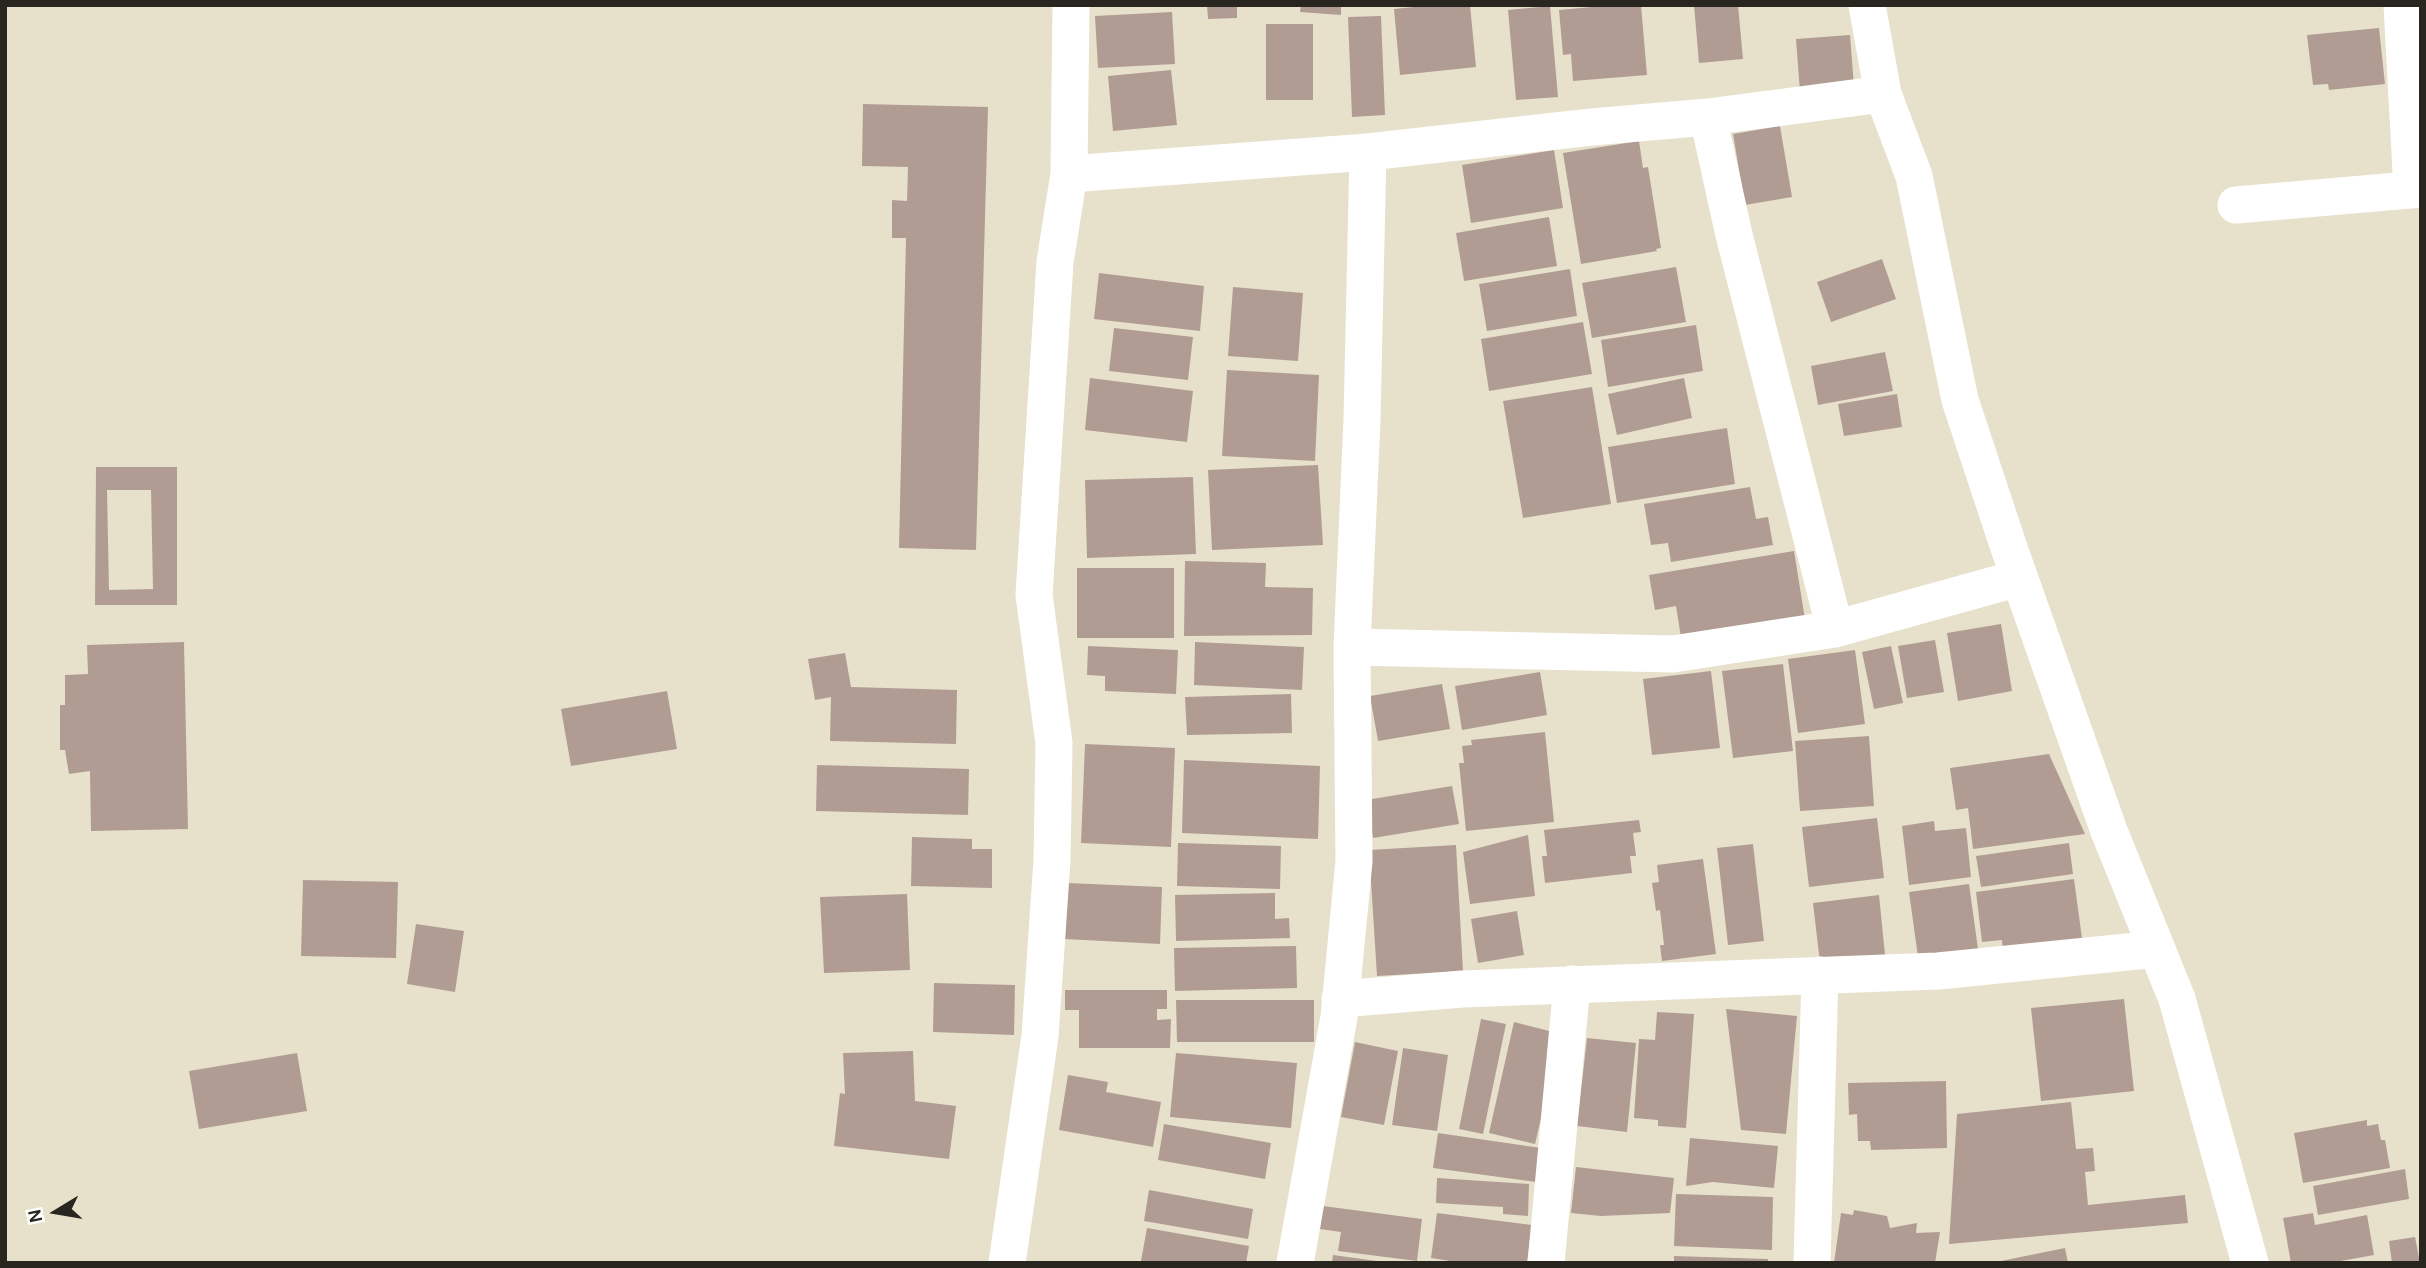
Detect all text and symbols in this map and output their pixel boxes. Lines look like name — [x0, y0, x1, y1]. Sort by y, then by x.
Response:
north arrow — [21, 1177, 91, 1247]
text: N — [23, 1207, 47, 1225]

